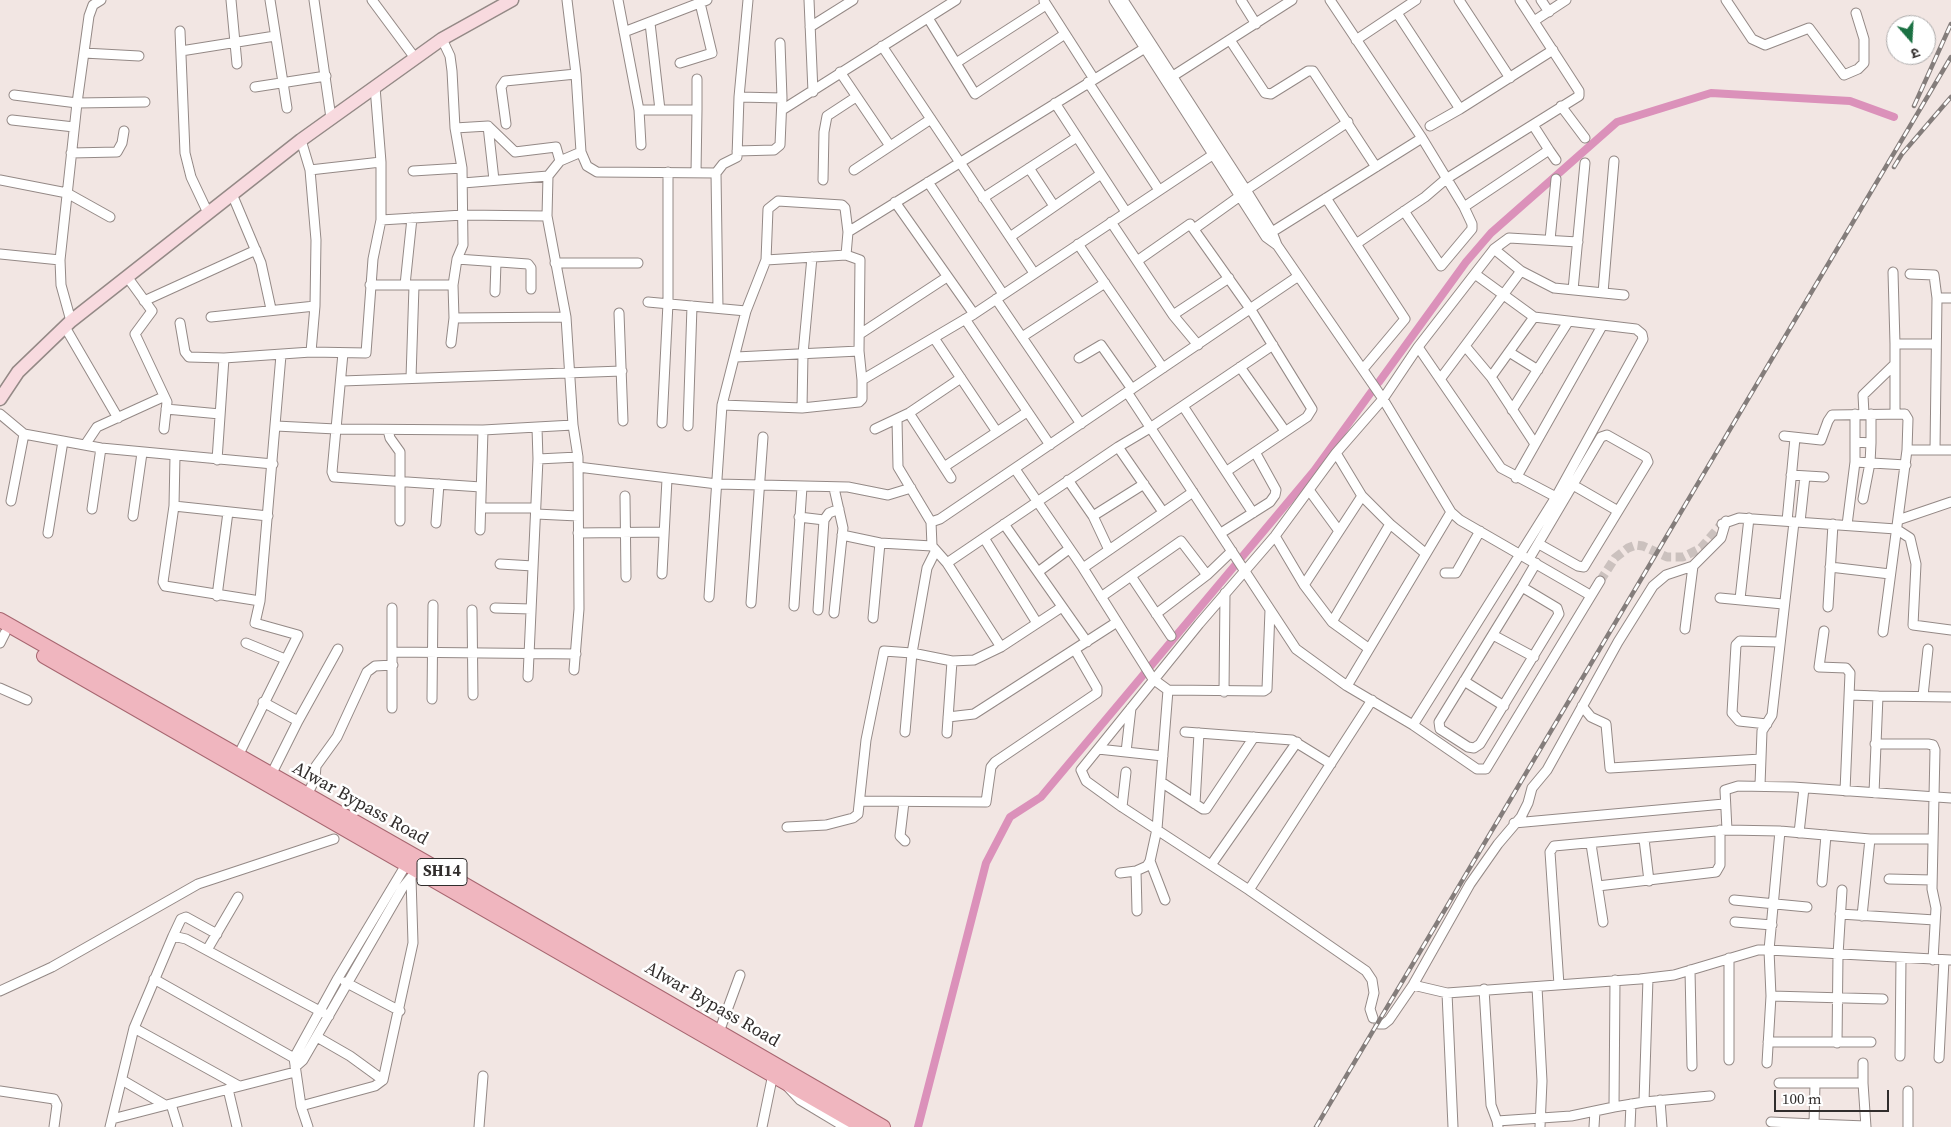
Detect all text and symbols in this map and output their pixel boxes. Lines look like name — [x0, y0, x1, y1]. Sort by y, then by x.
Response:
north arrow — [1886, 15, 1936, 65]
text: उ — [1908, 42, 1923, 64]
street label: Alwar Bypass Road — [288, 758, 432, 850]
road number: SH14 — [417, 859, 467, 886]
street label: Alwar Bypass Road — [641, 958, 783, 1052]
scale bar — [1776, 1080, 1891, 1112]
text: 100 m — [1782, 1088, 1822, 1109]

